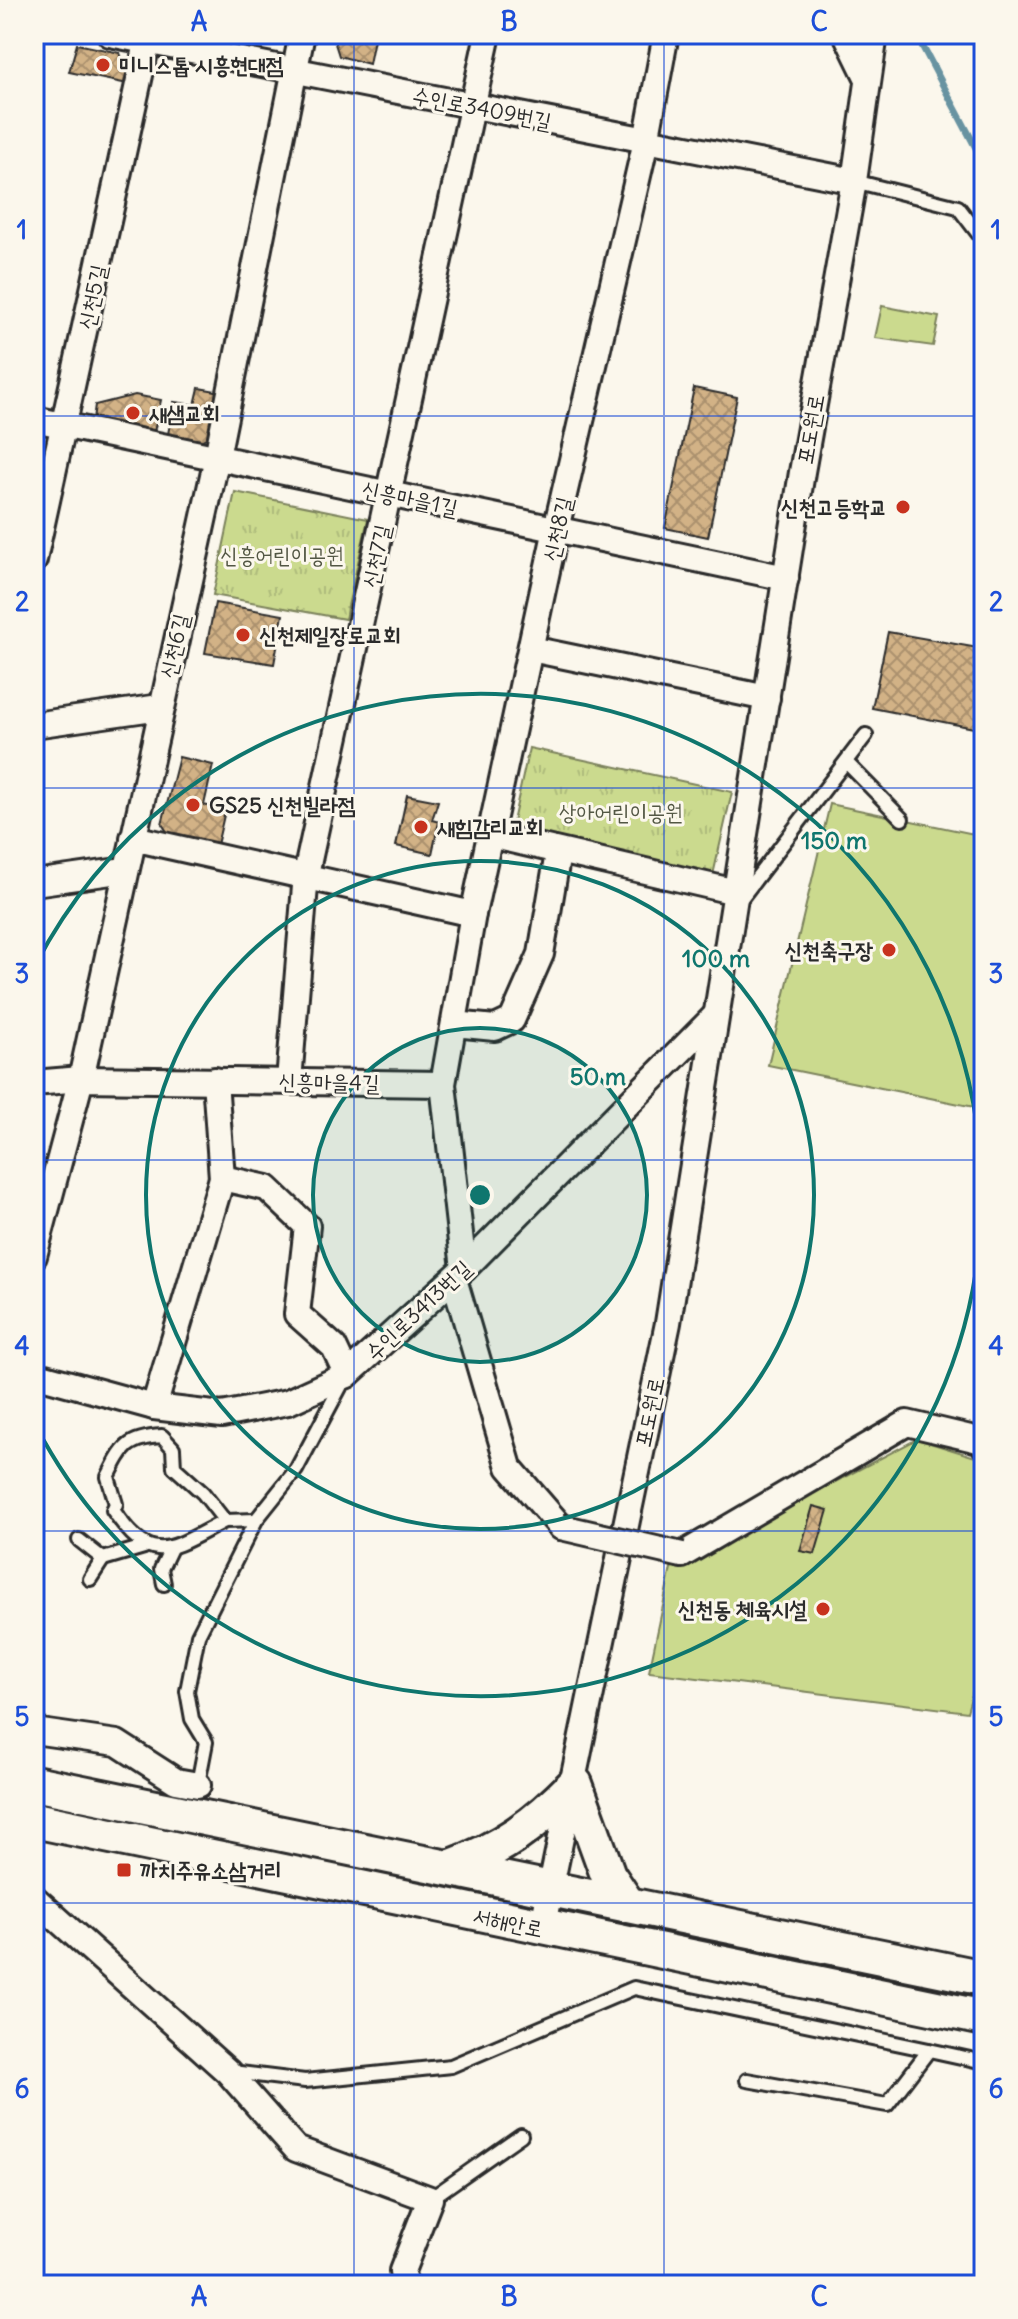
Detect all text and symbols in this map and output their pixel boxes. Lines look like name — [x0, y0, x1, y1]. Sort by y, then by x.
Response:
text: A — [191, 5, 208, 38]
text: B — [500, 5, 518, 38]
text: C — [810, 5, 828, 38]
place label: 미니스톱 시흥현대점 — [119, 51, 284, 79]
marker: 미니스톱 시흥현대점 — [94, 56, 112, 74]
street label: 수인로3409번길 — [410, 81, 554, 135]
text: 1 — [17, 213, 27, 246]
text: 1 — [991, 213, 1001, 246]
street label: 신천5길 — [71, 262, 113, 332]
street label: 포도원로 — [790, 392, 830, 466]
place label: 새샘교회 — [148, 399, 220, 427]
marker: 새샘교회 — [124, 404, 142, 422]
street label: 신흥마을1길 — [360, 474, 461, 522]
place label: 신천고등학교 — [781, 493, 887, 521]
street label: 신천8길 — [536, 494, 578, 564]
marker: 신천고등학교 — [894, 498, 912, 516]
street label: 신천7길 — [356, 522, 396, 590]
park label: 신흥어린이공원 — [220, 541, 344, 569]
text: 2 — [15, 585, 29, 618]
text: 2 — [989, 585, 1003, 618]
street label: 신천6길 — [153, 611, 195, 681]
place label: 신천제일장로교회 — [259, 621, 401, 649]
marker: 신천제일장로교회 — [234, 626, 252, 644]
place label: GS25 신천빌라점 — [209, 791, 356, 819]
marker: GS25 신천빌라점 — [184, 796, 202, 814]
park label: 상아어린이공원 — [559, 798, 683, 826]
place label: 새힘감리교회 — [436, 813, 543, 841]
marker: 새힘감리교회 — [412, 818, 430, 836]
text: 150 m — [801, 825, 867, 855]
place label: 신천축구장 — [784, 936, 873, 964]
marker: 신천축구장 — [880, 941, 898, 959]
text: 100 m — [682, 943, 750, 973]
text: 3 — [15, 957, 29, 990]
text: 3 — [989, 957, 1003, 990]
text: 50 m — [570, 1061, 626, 1091]
street label: 신흥마을4길 — [278, 1067, 380, 1097]
centre of rings — [466, 1181, 494, 1209]
street label: 수인로3413번길 — [359, 1254, 477, 1366]
text: 4 — [14, 1329, 30, 1362]
text: 4 — [988, 1329, 1004, 1362]
street label: 포도원로 — [628, 1374, 670, 1450]
place label: 신천동 체육시설 — [678, 1595, 807, 1623]
marker: 신천동 체육시설 — [814, 1600, 832, 1618]
text: 5 — [15, 1700, 30, 1733]
text: 5 — [989, 1700, 1004, 1733]
place label: 까치주유소삼거리 — [140, 1856, 282, 1884]
marker: 까치주유소삼거리 — [115, 1861, 133, 1879]
street label: 서해안로 — [470, 1901, 546, 1943]
text: 6 — [14, 2072, 30, 2105]
text: 6 — [988, 2072, 1004, 2105]
text: A — [191, 2280, 208, 2313]
text: B — [500, 2280, 518, 2313]
text: C — [810, 2280, 828, 2313]

